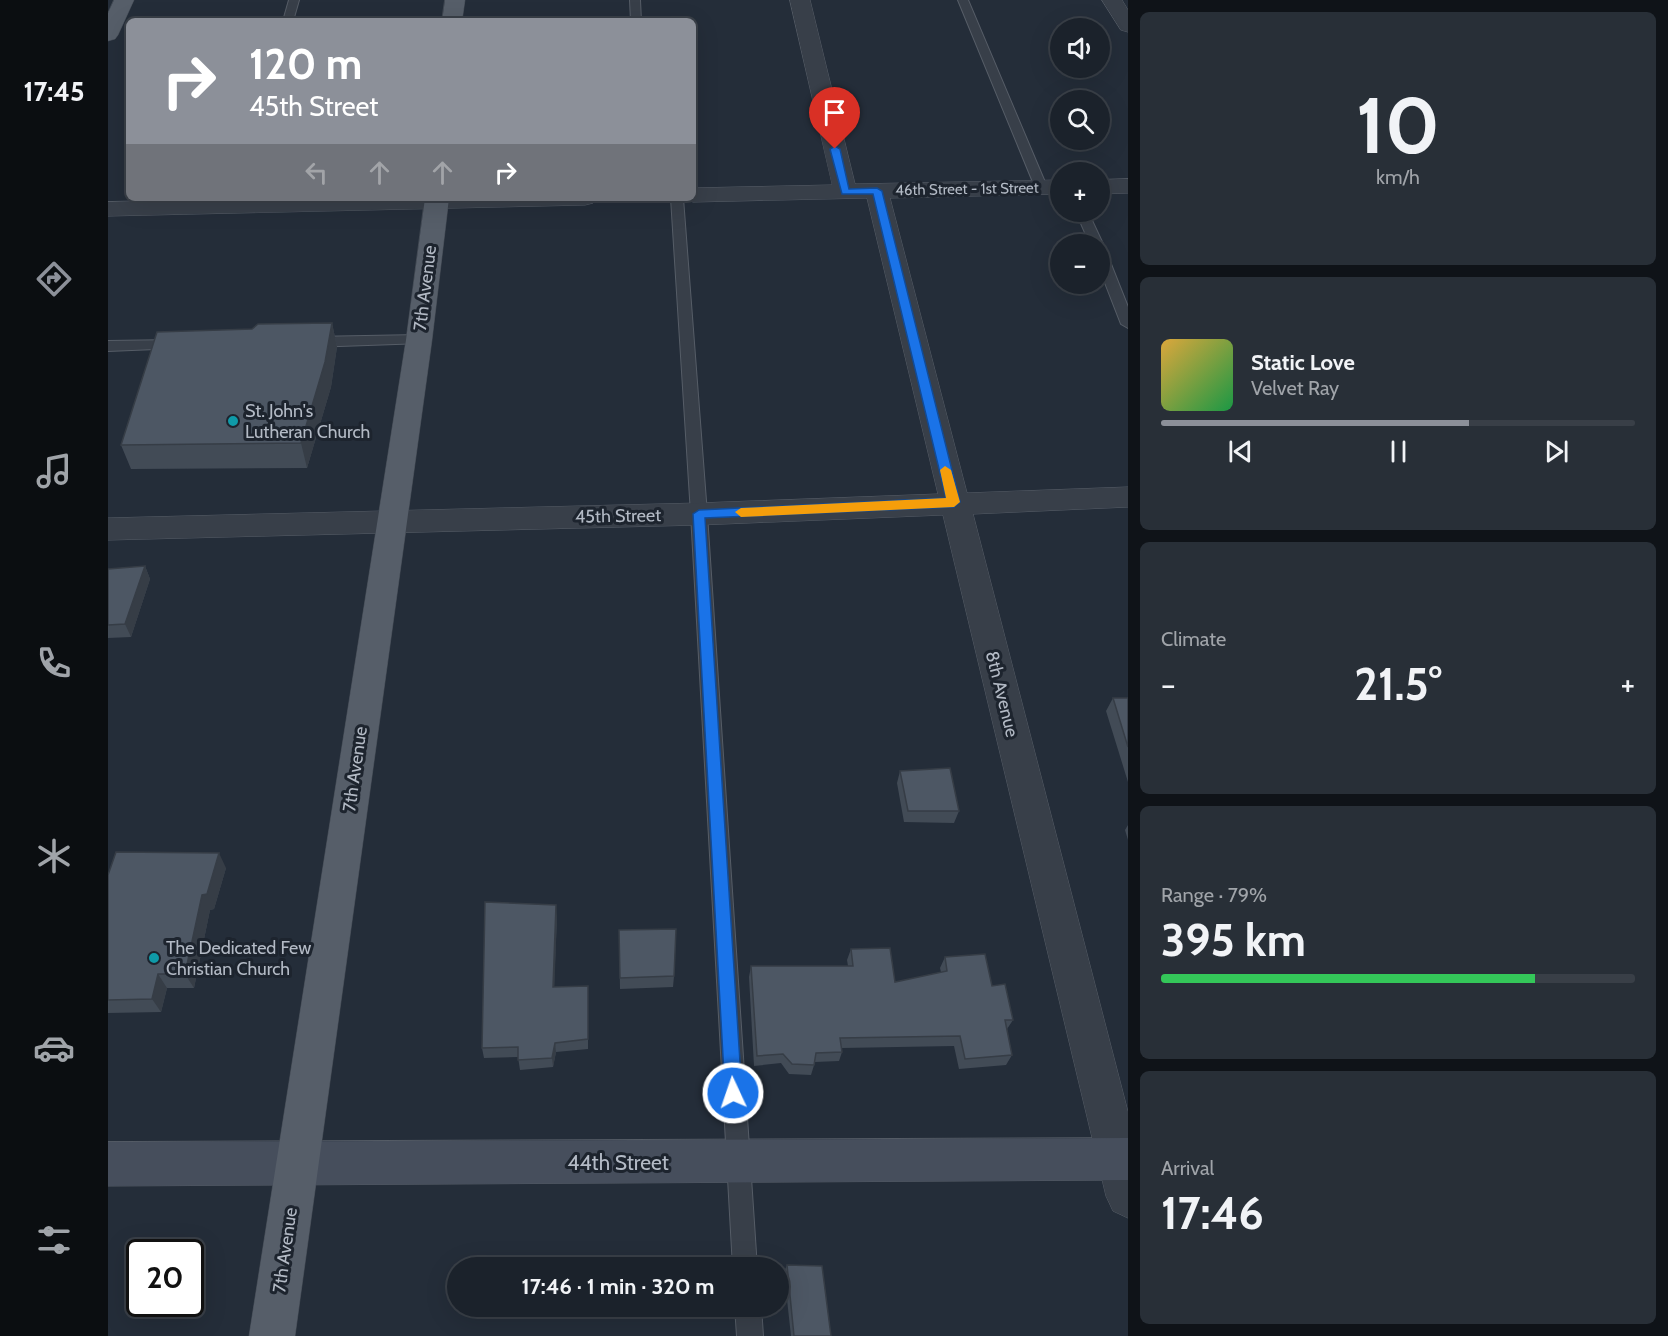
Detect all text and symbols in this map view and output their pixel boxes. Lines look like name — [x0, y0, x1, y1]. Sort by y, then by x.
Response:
map controls — [1050, 18, 1110, 294]
button: sound — [1050, 18, 1110, 78]
text: 120 m — [249, 38, 362, 90]
icon: right — [150, 42, 228, 120]
text: 17:45 — [24, 75, 85, 108]
text: 10 — [1356, 78, 1440, 173]
pin — [809, 87, 860, 149]
text: 45th Street — [249, 90, 378, 123]
button: search — [1050, 90, 1110, 150]
icon: arrive — [818, 96, 851, 129]
icon: left — [300, 156, 333, 189]
icon: ahead — [363, 156, 396, 189]
icon: ahead — [426, 156, 459, 189]
icon: right — [489, 156, 522, 189]
button: + — [1050, 162, 1110, 222]
text: km/h — [1376, 165, 1420, 189]
street label: 46th Street - 1st Street — [895, 179, 1039, 199]
button: − — [1050, 234, 1110, 294]
street label: 7th Avenue — [409, 244, 441, 332]
icon: directions — [33, 258, 75, 300]
text: Static Love — [1251, 349, 1355, 376]
text: Velvet Ray — [1251, 376, 1339, 400]
place label: St. John's Lutheran Church — [245, 400, 370, 443]
marker: St. John's Lutheran Church — [226, 414, 240, 428]
icon: previous — [1224, 435, 1257, 468]
icon: pause — [1382, 435, 1415, 468]
icon: next — [1540, 435, 1573, 468]
icon: music — [33, 450, 75, 492]
street label: 45th Street — [575, 504, 661, 528]
text: Climate — [1161, 627, 1226, 651]
icon: phone — [33, 642, 75, 684]
street label: 8th Avenue — [981, 649, 1023, 739]
text: 21.5° — [1354, 657, 1442, 711]
text: − — [1161, 664, 1176, 704]
text: + — [1620, 664, 1635, 704]
street label: 7th Avenue — [338, 725, 372, 813]
icon: climate — [33, 835, 75, 877]
text: Range · 79% — [1161, 883, 1267, 907]
text: 395 km — [1161, 913, 1306, 967]
place label: The Dedicated Few Christian Church — [166, 937, 311, 980]
marker: The Dedicated Few Christian Church — [147, 951, 161, 965]
icon: car — [33, 1027, 75, 1069]
position arrow — [701, 1061, 765, 1125]
street label: 44th Street — [567, 1150, 669, 1175]
text: Arrival — [1161, 1156, 1214, 1180]
text: 17:46 — [1161, 1186, 1264, 1240]
street label: 7th Avenue — [268, 1206, 302, 1294]
icon: filters — [33, 1219, 75, 1261]
speed limit sign: 20 — [126, 1239, 204, 1317]
text: 17:46 · 1 min · 320 m — [522, 1273, 714, 1300]

